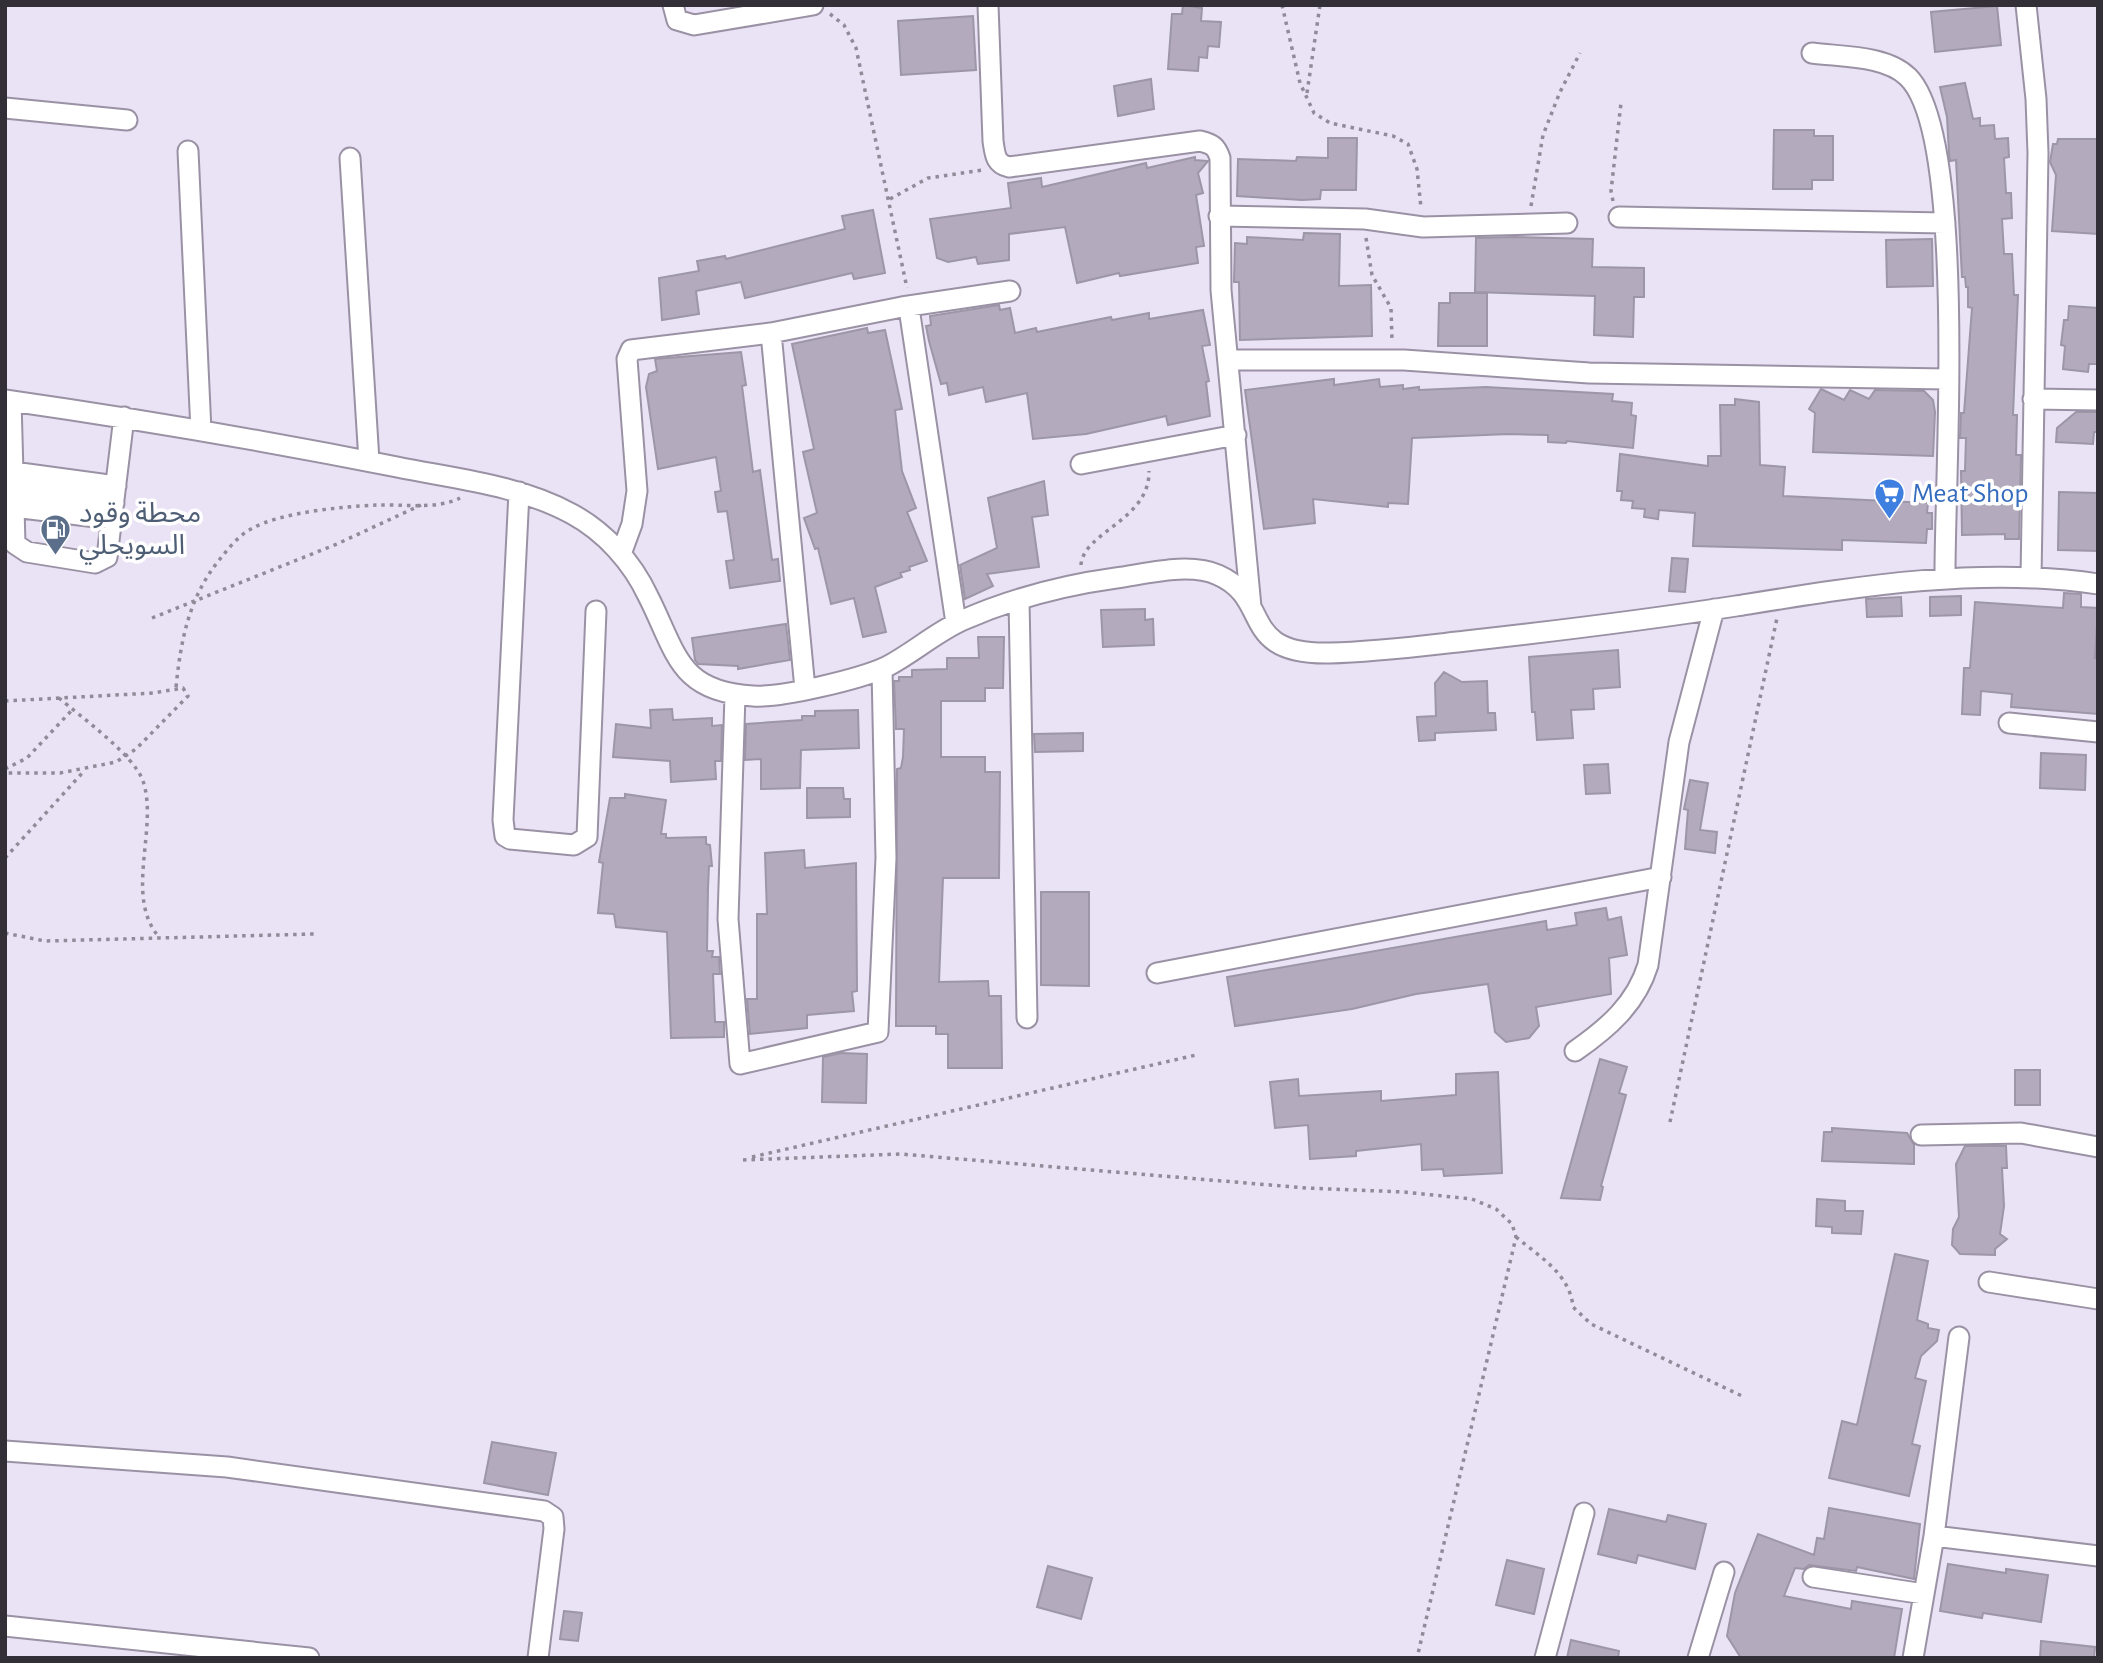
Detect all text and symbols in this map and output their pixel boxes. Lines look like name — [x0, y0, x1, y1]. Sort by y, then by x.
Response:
supermarket icon: Meat Shop — [1872, 477, 1906, 521]
place label: Meat Shop — [1912, 480, 2028, 508]
place label: محطة وقود السويحلي — [79, 500, 201, 565]
fuel station icon: محطة وقود السويحلي — [39, 513, 73, 557]

